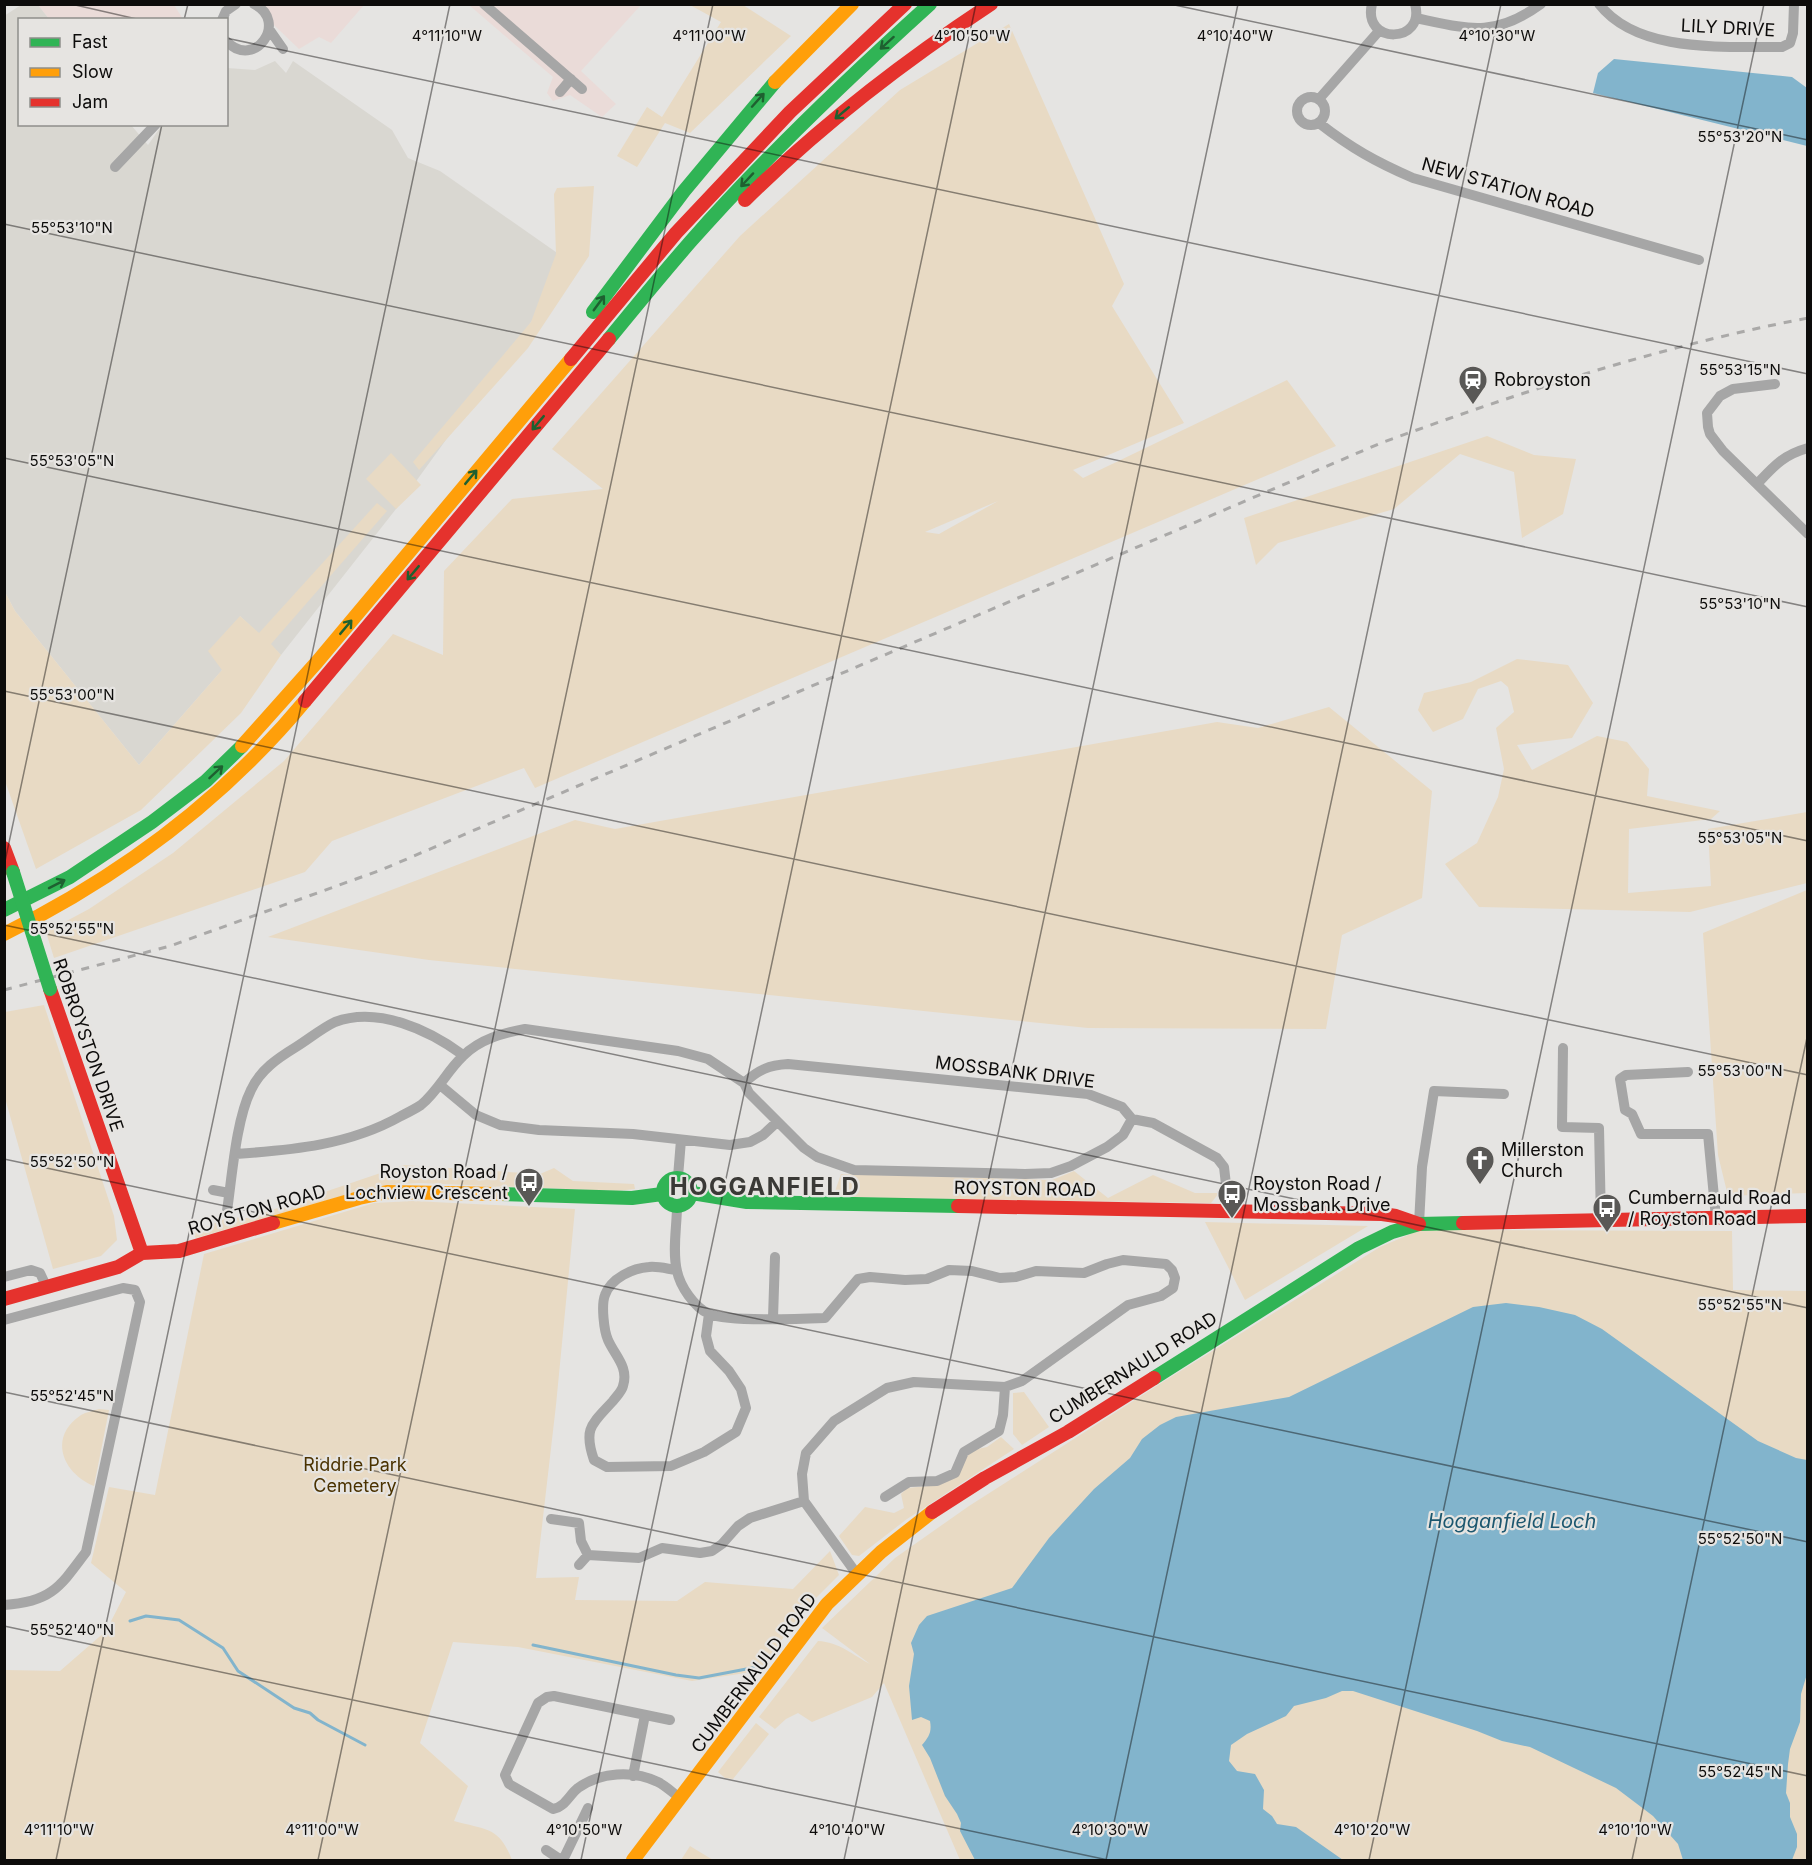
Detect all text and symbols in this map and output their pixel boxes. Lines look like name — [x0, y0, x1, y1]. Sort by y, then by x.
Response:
street label: LILY DRIVE — [1680, 15, 1776, 40]
legend — [18, 18, 228, 126]
text: 4°11'10"W — [412, 26, 482, 45]
text: 4°11'00"W — [672, 26, 746, 45]
text: 4°10'50"W — [934, 26, 1011, 45]
text: 4°10'40"W — [1197, 26, 1273, 45]
text: 4°10'30"W — [1459, 26, 1536, 45]
text: Fast — [72, 31, 108, 52]
one-way arrow — [879, 36, 894, 50]
text: Slow — [72, 61, 113, 82]
text: Jam — [72, 91, 108, 112]
one-way arrow — [751, 93, 765, 108]
one-way arrow — [835, 106, 850, 120]
text: 55°53'20"N — [1698, 127, 1782, 146]
street label: NEW STATION ROAD — [1419, 153, 1597, 222]
one-way arrow — [740, 172, 754, 187]
text: 55°53'10"N — [31, 218, 113, 237]
one-way arrow — [593, 296, 605, 312]
text: 55°53'15"N — [1699, 360, 1781, 379]
station icon: Robroyston — [1457, 364, 1489, 406]
place label: Robroyston — [1494, 369, 1591, 390]
one-way arrow — [531, 415, 545, 430]
text: 55°53'05"N — [30, 451, 114, 470]
one-way arrow — [464, 470, 478, 485]
one-way arrow — [406, 565, 420, 580]
text: 55°53'10"N — [1699, 594, 1781, 613]
one-way arrow — [340, 619, 353, 635]
text: 55°53'00"N — [29, 685, 115, 704]
one-way arrow — [208, 765, 223, 779]
text: 55°53'05"N — [1698, 828, 1782, 847]
one-way arrow — [47, 877, 65, 889]
text: 55°52'55"N — [30, 919, 114, 938]
street label: ROBROYSTON DRIVE — [49, 955, 128, 1134]
street label: MOSSBANK DRIVE — [934, 1051, 1096, 1092]
text: 55°53'00"N — [1697, 1061, 1783, 1080]
place label: Millerston Church — [1501, 1139, 1584, 1181]
church icon: Millerston Church — [1464, 1144, 1496, 1186]
text: 55°52'50"N — [30, 1152, 114, 1171]
place label: Royston Road / Lochview Crescent — [345, 1161, 509, 1203]
bus stop icon: Royston Road / Lochview Crescent — [513, 1166, 545, 1208]
district label: HOGGANFIELD — [670, 1172, 860, 1201]
place label: Royston Road / Mossbank Drive — [1253, 1173, 1391, 1215]
street label: ROYSTON ROAD — [954, 1177, 1096, 1200]
bus stop icon: Royston Road / Mossbank Drive — [1216, 1178, 1248, 1220]
street label: ROYSTON ROAD — [186, 1180, 328, 1239]
place label: Cumbernauld Road / Royston Road — [1628, 1187, 1791, 1229]
bus stop icon: Cumbernauld Road / Royston Road — [1591, 1192, 1623, 1234]
text: 55°52'55"N — [1698, 1295, 1782, 1314]
street label: CUMBERNAULD ROAD — [1045, 1307, 1221, 1428]
text: 55°52'45"N — [30, 1386, 114, 1405]
park label: Riddrie Park Cemetery — [303, 1454, 407, 1496]
water label: Hogganfield Loch — [1428, 1509, 1596, 1533]
text: 55°52'50"N — [1698, 1529, 1782, 1548]
street label: CUMBERNAULD ROAD — [687, 1589, 820, 1757]
text: 55°52'40"N — [30, 1620, 114, 1639]
text: 55°52'45"N — [1698, 1762, 1782, 1781]
text: 4°11'10"W — [24, 1820, 94, 1839]
text: 4°11'00"W — [285, 1820, 359, 1839]
text: 4°10'50"W — [546, 1820, 623, 1839]
text: 4°10'40"W — [809, 1820, 885, 1839]
text: 4°10'30"W — [1072, 1820, 1149, 1839]
text: 4°10'20"W — [1334, 1820, 1411, 1839]
text: 4°10'10"W — [1598, 1820, 1672, 1839]

